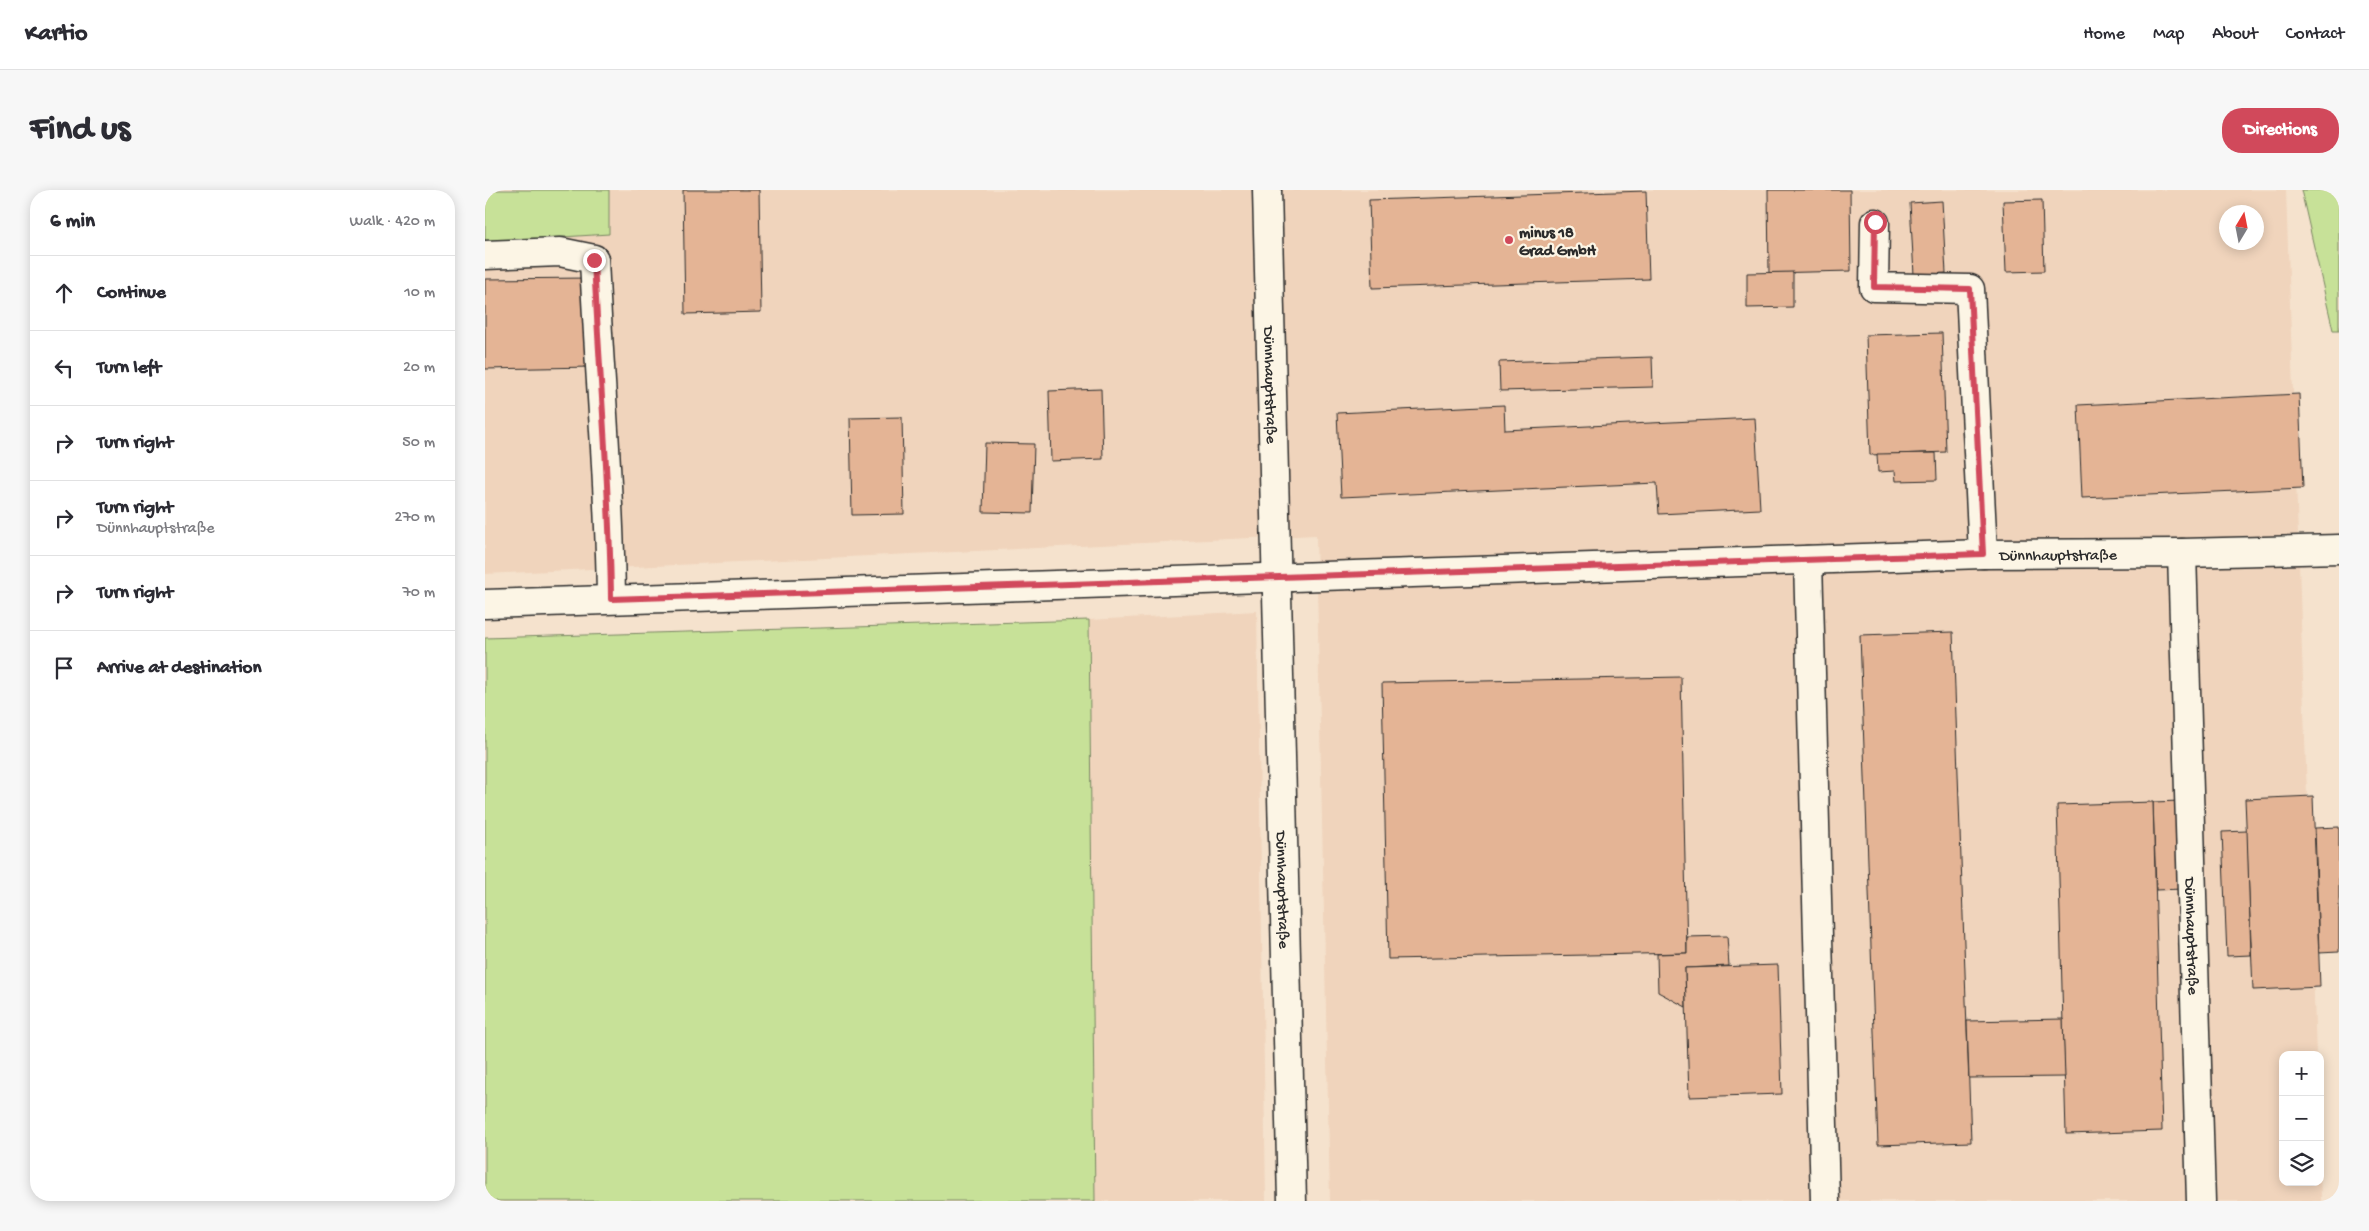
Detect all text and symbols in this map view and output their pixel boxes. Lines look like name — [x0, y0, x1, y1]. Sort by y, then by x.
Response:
text: Kartio — [25, 20, 88, 49]
text: Home — [2083, 24, 2125, 45]
text: Map — [2153, 24, 2184, 45]
text: About — [2212, 24, 2258, 45]
text: Contact — [2286, 24, 2344, 45]
button: Directions — [2222, 108, 2339, 153]
text: Find us — [30, 110, 130, 151]
north arrow — [2219, 205, 2264, 250]
text: 6 min — [50, 210, 95, 235]
route start — [1864, 211, 1887, 234]
text: Walk · 420 m — [350, 213, 435, 232]
place label: minus 18 Grad GmbH — [1519, 225, 1597, 262]
marker: minus 18 Grad GmbH — [1503, 234, 1515, 246]
route end — [583, 249, 606, 272]
icon: ahead — [50, 279, 78, 307]
text: Continue — [97, 282, 166, 305]
text: 10 m — [404, 284, 435, 303]
street label: Dünnhauptstraße — [1257, 325, 1279, 445]
icon: left — [50, 354, 78, 382]
text: Turn left — [97, 357, 161, 380]
text: 20 m — [403, 359, 435, 378]
icon: right — [50, 429, 78, 457]
text: Turn right — [97, 432, 173, 455]
text: 50 m — [402, 434, 435, 453]
text: Turn right — [97, 497, 173, 520]
icon: right — [50, 504, 78, 532]
text: 270 m — [395, 509, 435, 528]
text: Dünnhauptstraße — [97, 520, 214, 539]
street label: Dünnhauptstraße — [1998, 547, 2118, 567]
icon: right — [50, 579, 78, 607]
text: Turn right — [97, 582, 173, 605]
text: 70 m — [402, 584, 435, 603]
icon: arrive — [50, 654, 78, 682]
text: Arrive at destination — [97, 657, 261, 680]
street label: Dünnhauptstraße — [1270, 830, 1292, 950]
street label: Dünnhauptstraße — [2178, 876, 2201, 996]
map controls — [2279, 1051, 2324, 1186]
button: + — [2279, 1051, 2324, 1096]
button: − — [2279, 1096, 2324, 1141]
button: layers — [2279, 1141, 2324, 1186]

